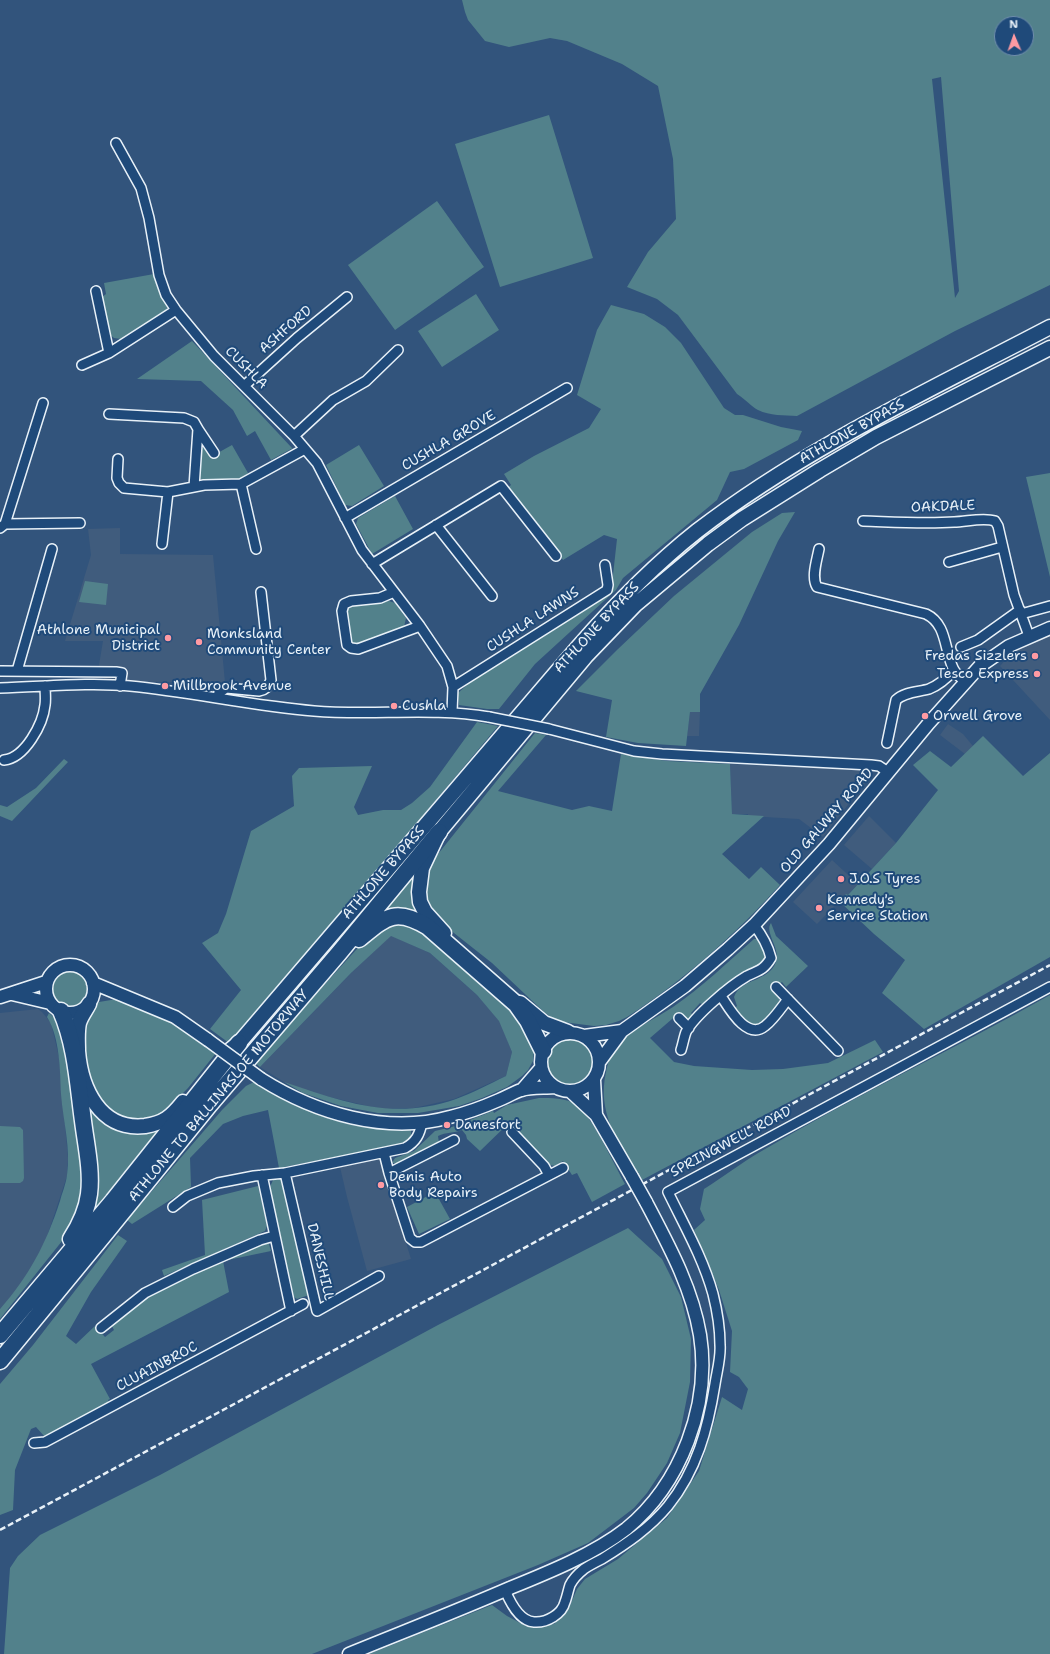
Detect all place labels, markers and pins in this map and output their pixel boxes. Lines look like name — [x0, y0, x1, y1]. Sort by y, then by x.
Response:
place label: Athlone Municipal District — [37, 622, 160, 654]
place label: Monksland Community Center — [207, 626, 331, 658]
marker: Athlone Municipal District — [163, 633, 173, 643]
marker: Monksland Community Center — [194, 637, 204, 647]
place label: Fredas Sizzlers — [925, 648, 1027, 664]
marker: Fredas Sizzlers — [1030, 651, 1040, 661]
place label: Tesco Express — [937, 666, 1029, 682]
marker: Tesco Express — [1032, 669, 1042, 679]
place label: Millbrook Avenue — [173, 678, 292, 694]
marker: Millbrook Avenue — [160, 681, 170, 691]
place label: Cushla — [402, 698, 446, 714]
marker: Cushla — [389, 701, 399, 711]
place label: Orwell Grove — [933, 708, 1023, 724]
marker: Orwell Grove — [920, 711, 930, 721]
place label: J.O.S Tyres — [849, 871, 920, 887]
marker: J.O.S Tyres — [836, 874, 846, 884]
place label: Kennedy's Service Station — [827, 892, 928, 924]
marker: Kennedy's Service Station — [814, 903, 824, 913]
place label: Danesfort — [455, 1117, 521, 1133]
marker: Danesfort — [442, 1120, 452, 1130]
place label: Denis Auto Body Repairs — [389, 1169, 478, 1202]
marker: Denis Auto Body Repairs — [376, 1180, 386, 1190]

